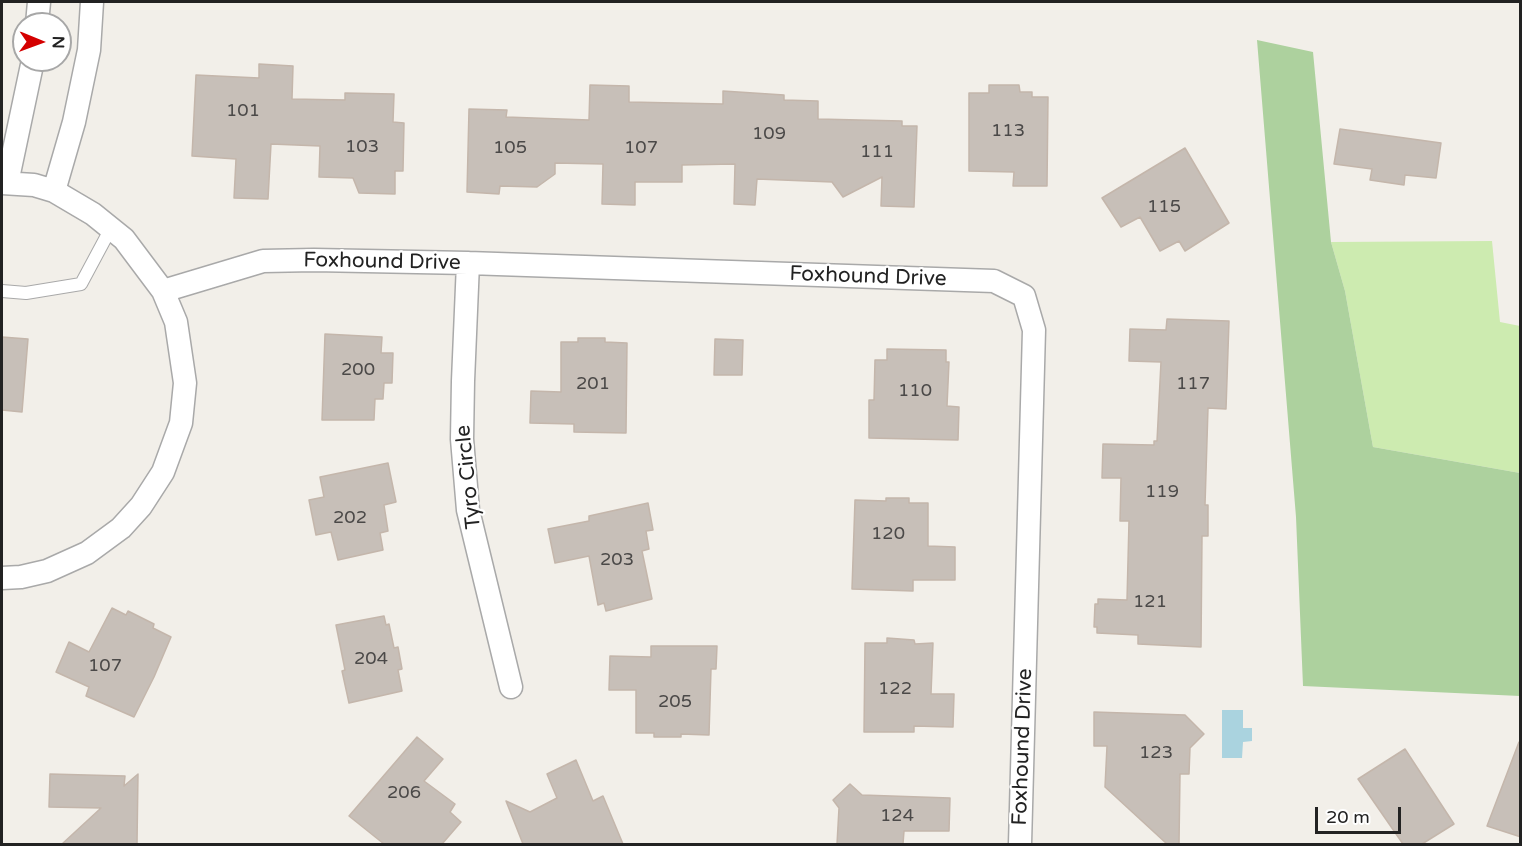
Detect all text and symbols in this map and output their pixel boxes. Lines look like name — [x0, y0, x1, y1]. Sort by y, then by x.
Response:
north arrow — [12, 12, 72, 72]
text: N — [48, 36, 68, 49]
house number: 101 — [226, 100, 260, 122]
house number: 113 — [991, 120, 1025, 142]
house number: 109 — [752, 123, 786, 145]
house number: 103 — [345, 136, 379, 158]
house number: 105 — [493, 137, 527, 159]
house number: 107 — [624, 137, 658, 159]
house number: 111 — [860, 141, 894, 163]
house number: 115 — [1147, 196, 1181, 218]
street label: Foxhound Drive — [303, 248, 461, 276]
street label: Foxhound Drive — [789, 262, 947, 292]
house number: 200 — [341, 359, 375, 381]
house number: 201 — [576, 373, 610, 395]
house number: 117 — [1176, 373, 1210, 395]
house number: 110 — [898, 380, 932, 402]
street label: Tyro Circle — [451, 424, 487, 530]
house number: 119 — [1145, 481, 1179, 503]
house number: 202 — [333, 507, 367, 529]
house number: 120 — [871, 523, 905, 545]
house number: 203 — [600, 549, 634, 571]
house number: 121 — [1133, 591, 1167, 613]
house number: 204 — [354, 648, 388, 670]
house number: 107 — [88, 655, 122, 677]
street label: Foxhound Drive — [1008, 668, 1038, 826]
house number: 122 — [878, 678, 912, 700]
house number: 205 — [658, 691, 692, 713]
house number: 123 — [1139, 742, 1173, 764]
house number: 206 — [387, 782, 421, 804]
scale bar — [1318, 795, 1404, 833]
house number: 124 — [880, 805, 914, 827]
text: 20 m — [1326, 806, 1370, 828]

